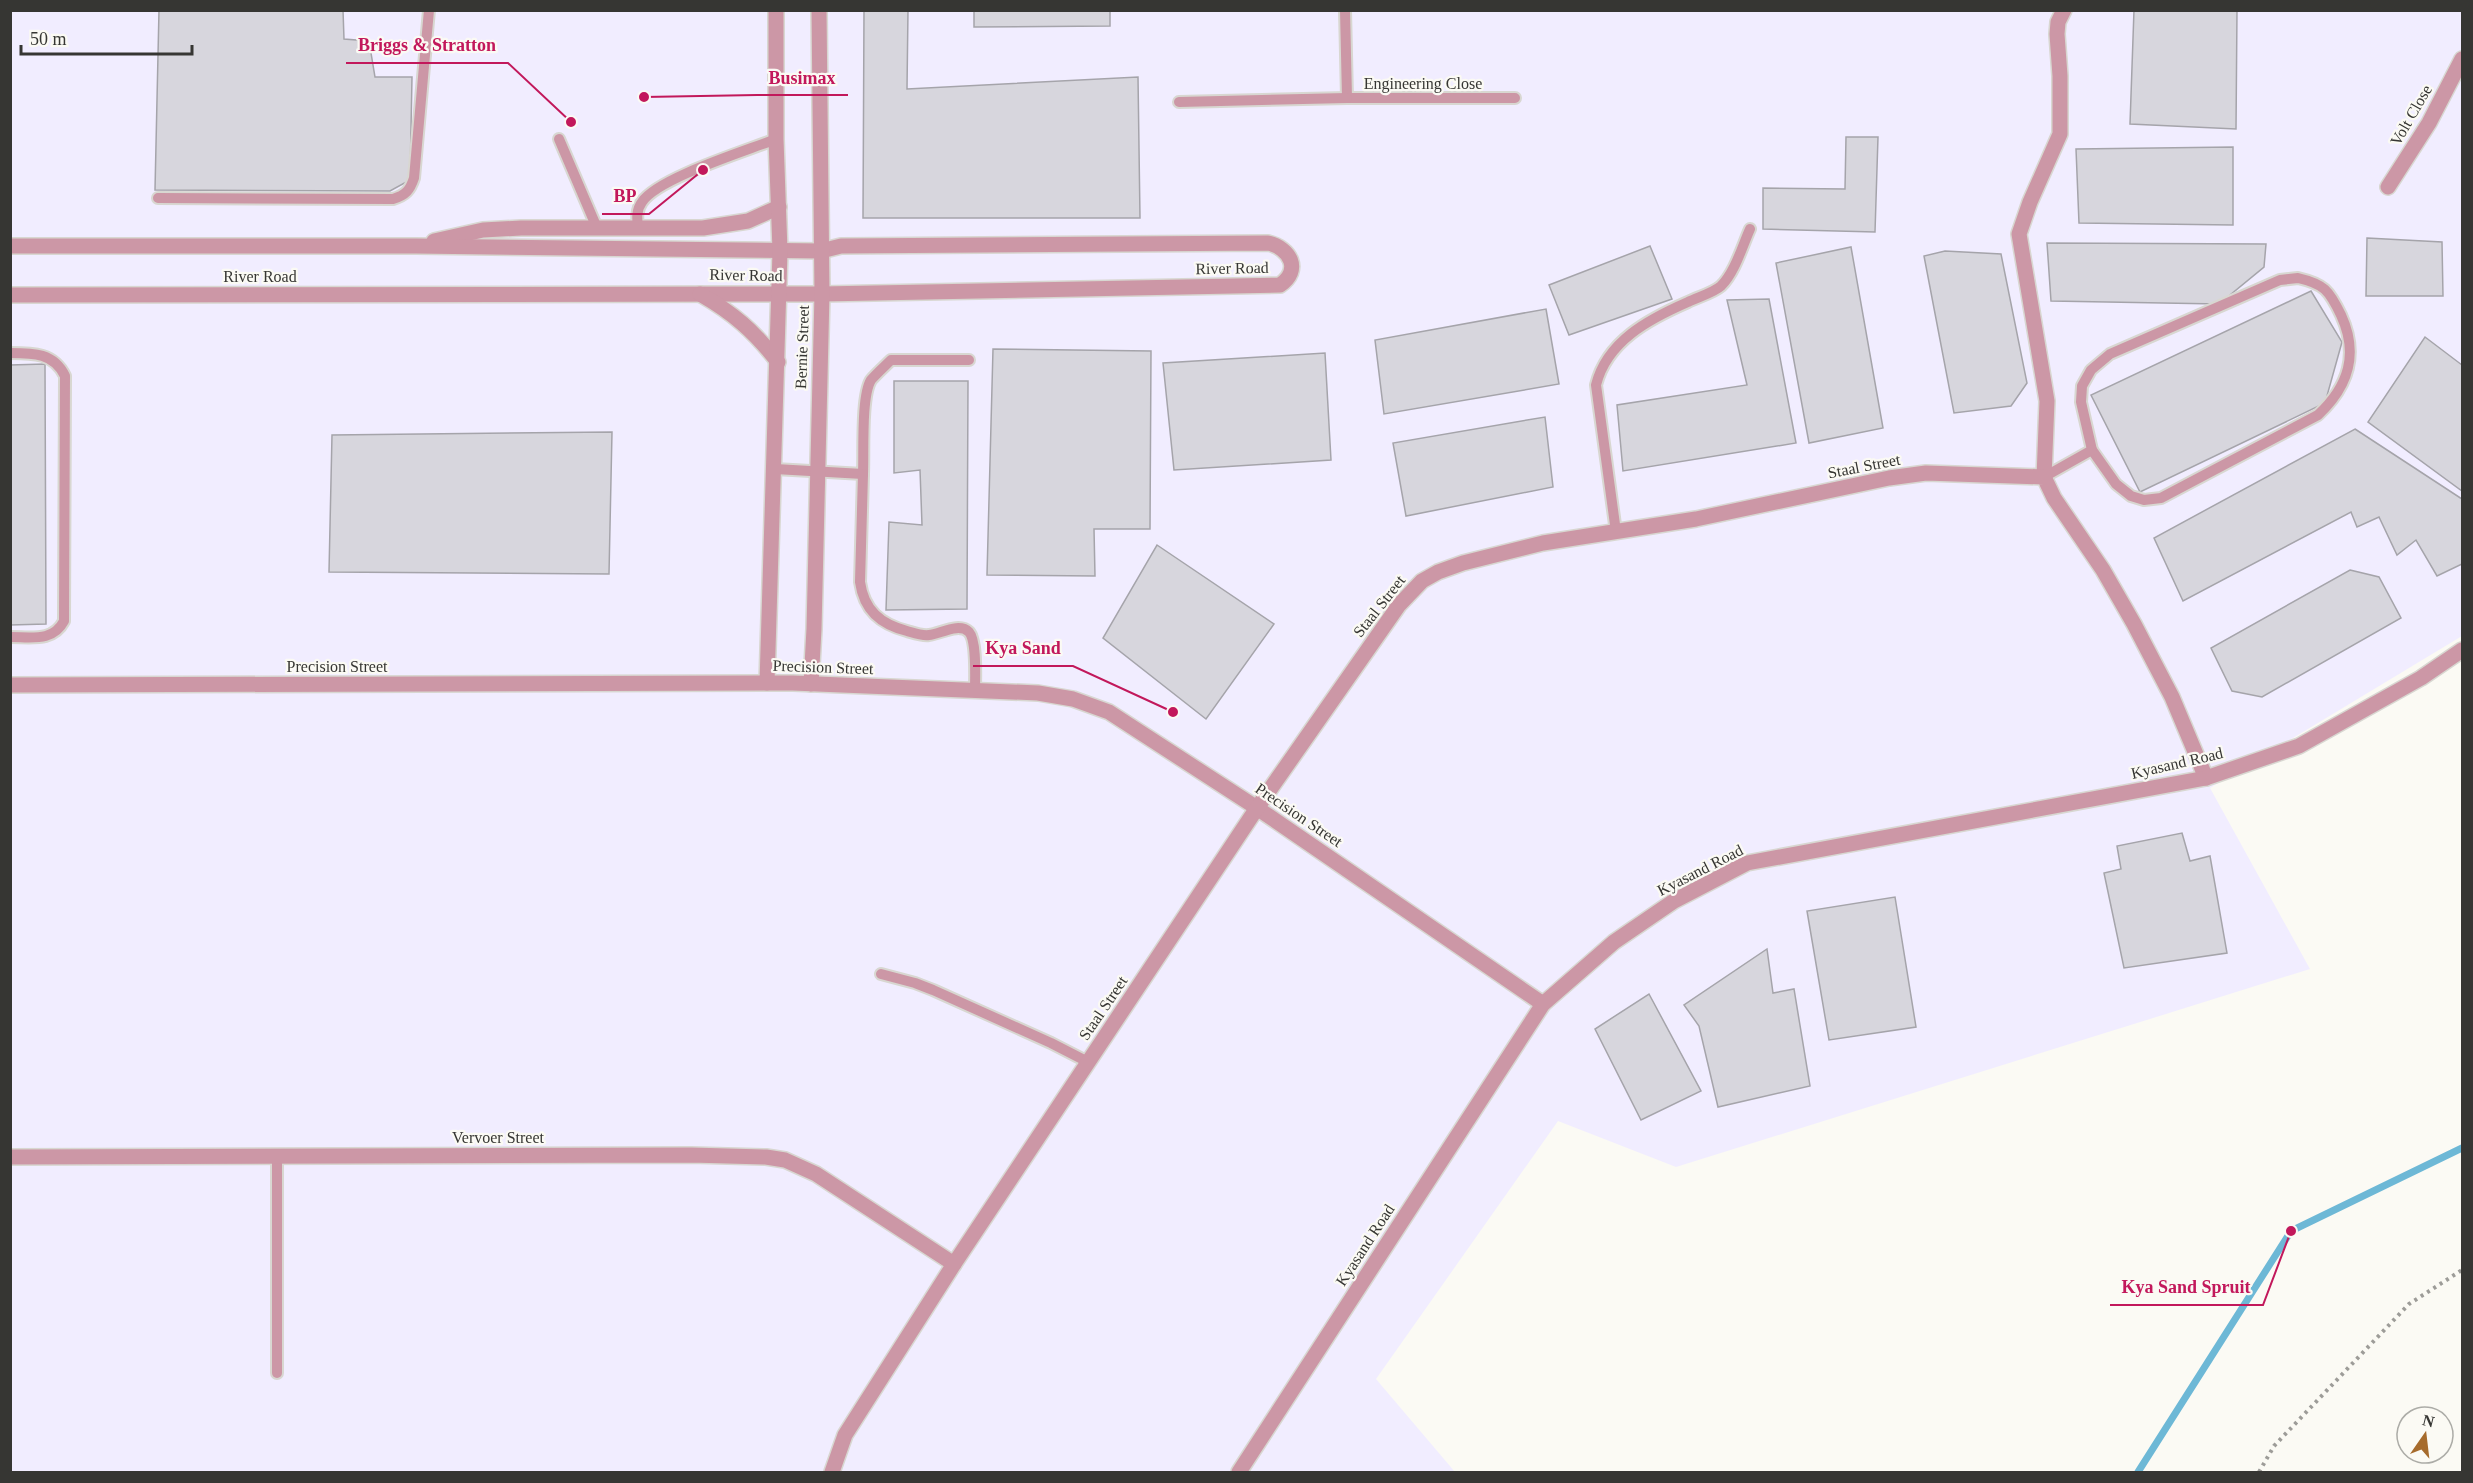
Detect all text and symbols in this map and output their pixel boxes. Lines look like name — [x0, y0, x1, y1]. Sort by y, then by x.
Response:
scale bar — [21, 18, 192, 56]
callout: Briggs & Stratton — [346, 27, 508, 63]
text: 50 m — [30, 29, 67, 49]
text: Briggs & Stratton — [358, 35, 496, 55]
callout: Busimax — [757, 59, 848, 95]
text: Busimax — [768, 68, 836, 88]
street label: Engineering Close — [1364, 75, 1482, 93]
street label: Volt Close — [2387, 82, 2435, 148]
callout: BP — [602, 178, 649, 214]
text: BP — [613, 186, 637, 206]
street label: River Road — [1195, 259, 1269, 277]
street label: River Road — [709, 266, 783, 284]
street label: River Road — [223, 268, 297, 285]
street label: Bernie Street — [792, 304, 812, 389]
street label: Staal Street — [1826, 451, 1902, 481]
street label: Staal Street — [1350, 571, 1409, 640]
callout: Kya Sand — [973, 630, 1073, 666]
text: Kya Sand — [985, 638, 1061, 658]
street label: Precision Street — [772, 657, 874, 677]
street label: Precision Street — [287, 658, 388, 675]
street label: Kyasand Road — [2129, 744, 2225, 783]
street label: Precision Street — [1252, 780, 1346, 851]
street label: Kyasand Road — [1654, 841, 1746, 900]
street label: Staal Street — [1075, 972, 1131, 1043]
street label: Vervoer Street — [452, 1129, 545, 1146]
street label: Kyasand Road — [1332, 1201, 1399, 1289]
callout: Kya Sand Spruit — [2110, 1269, 2263, 1305]
text: Kya Sand Spruit — [2121, 1277, 2251, 1297]
north arrow — [2395, 1405, 2455, 1465]
text: N — [2421, 1411, 2437, 1431]

